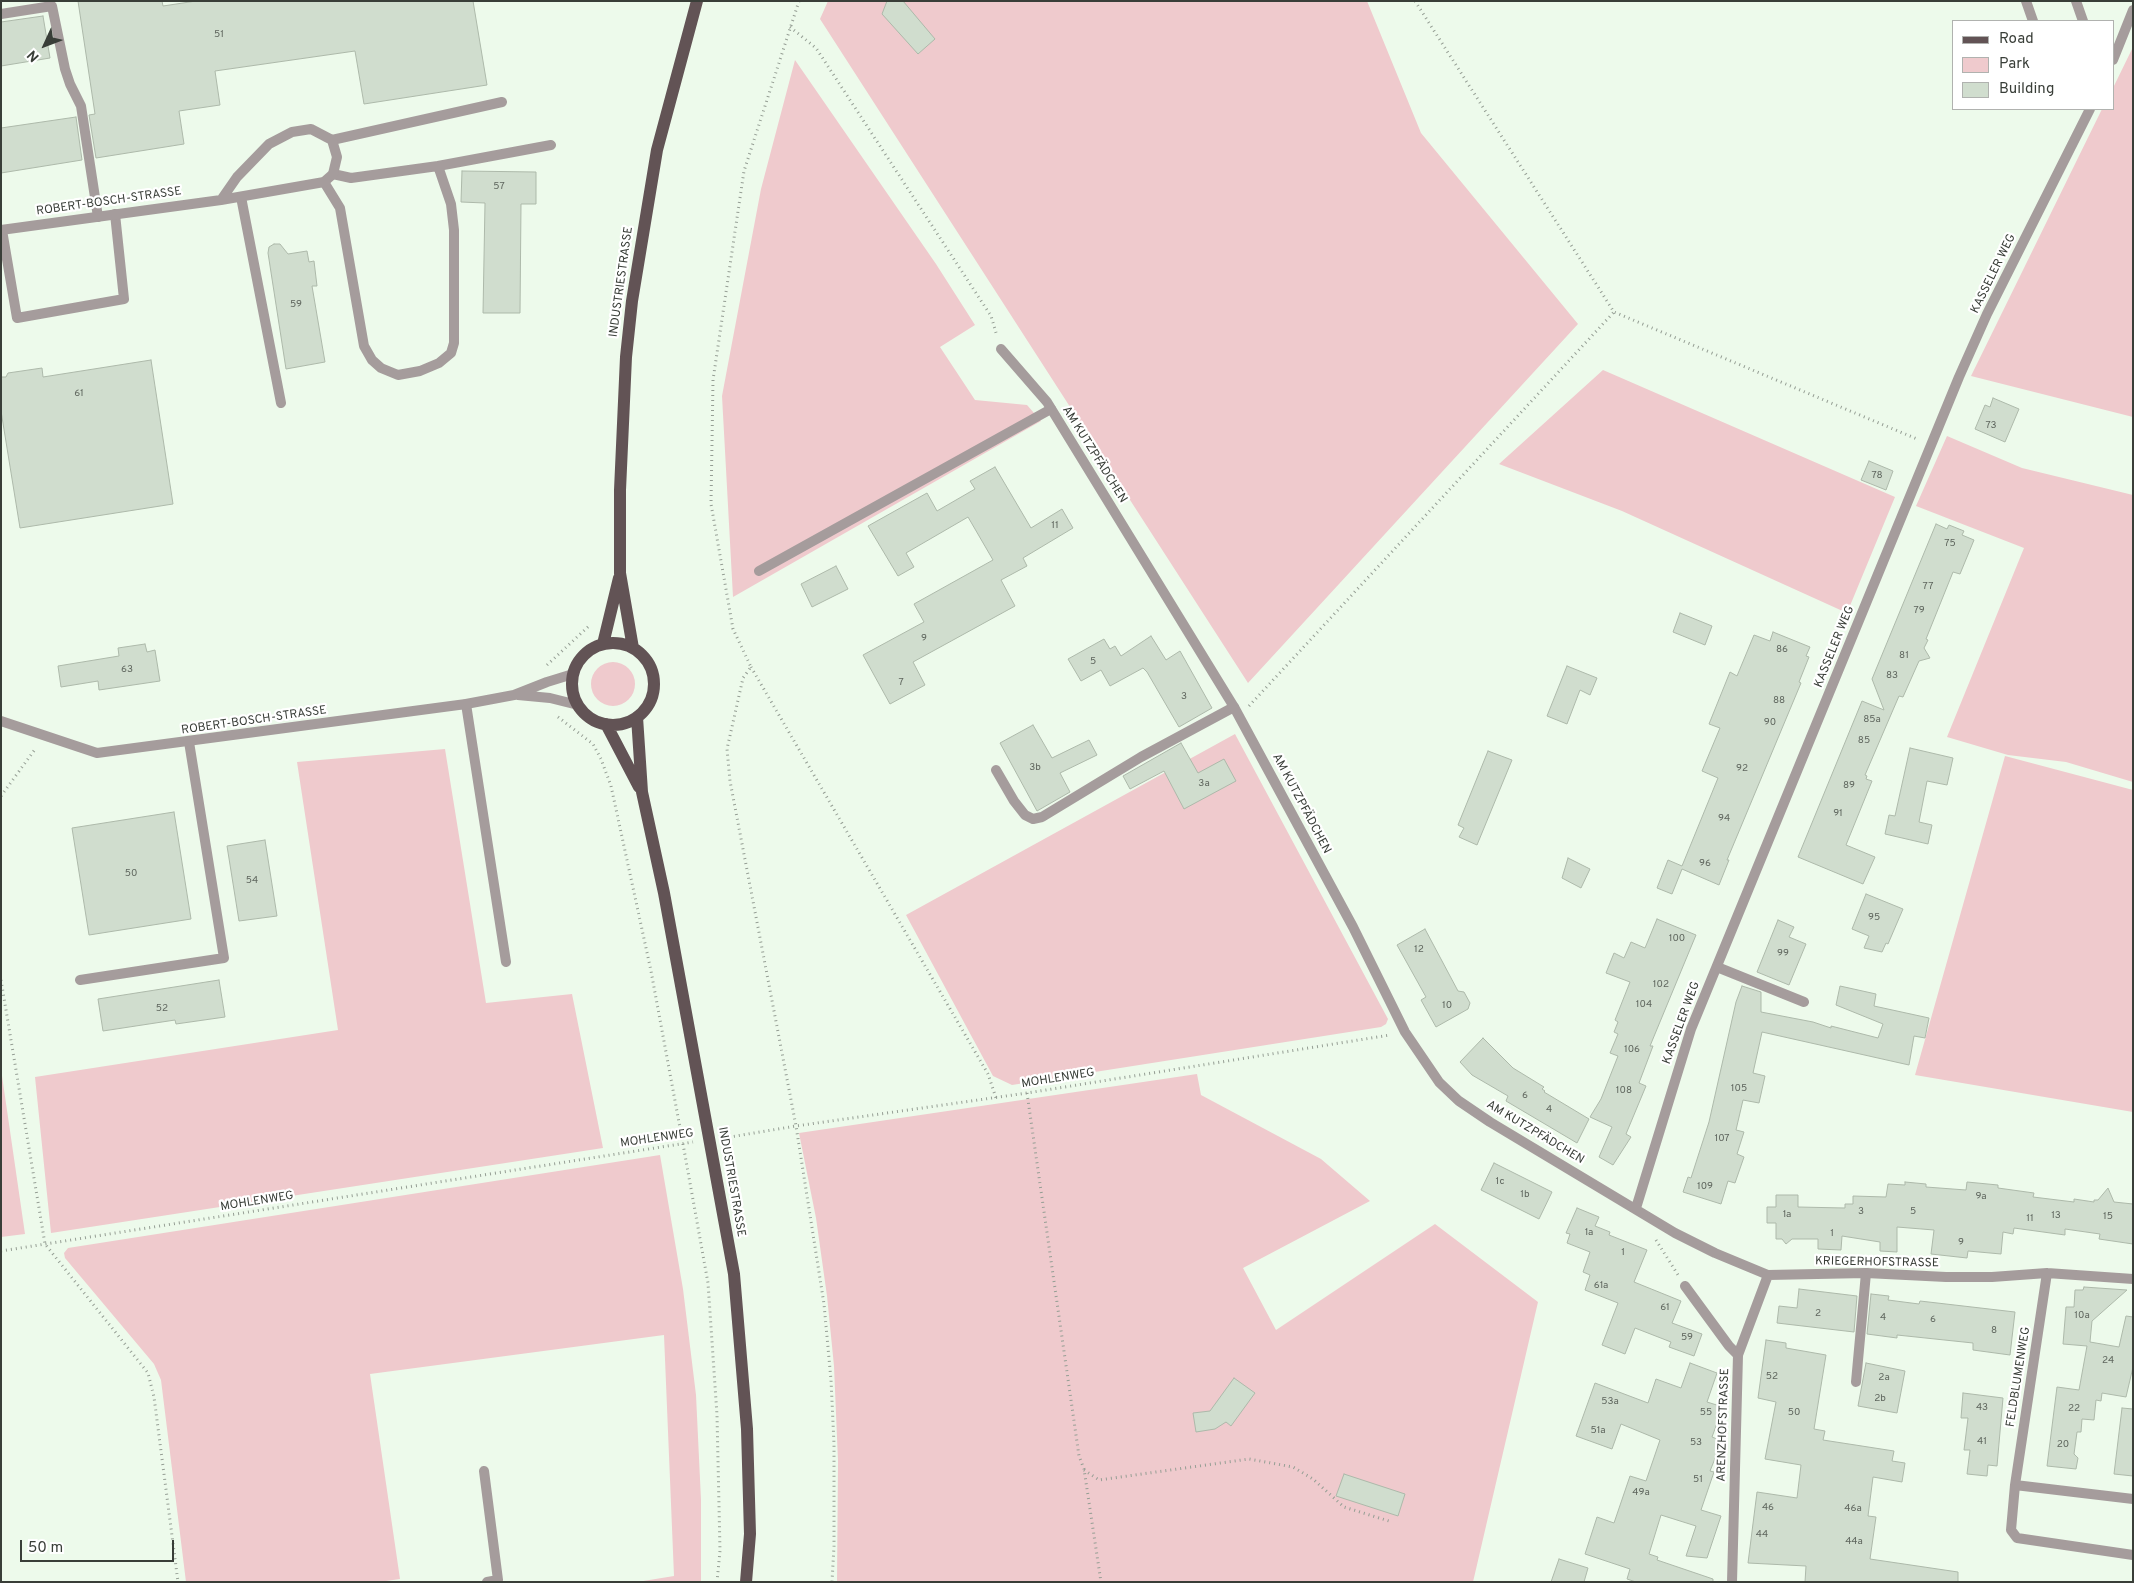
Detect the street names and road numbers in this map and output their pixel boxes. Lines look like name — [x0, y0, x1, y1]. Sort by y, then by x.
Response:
street label: ROBERT-BOSCH-STRASSE — [35, 185, 183, 219]
street label: INDUSTRIESTRASSE — [607, 226, 637, 338]
street label: KASSELER WEG — [1968, 232, 2020, 316]
street label: AM KUTZPFÄDCHEN — [1058, 404, 1130, 506]
street label: KASSELER WEG — [1812, 604, 1858, 690]
street label: ROBERT-BOSCH-STRASSE — [180, 704, 328, 738]
street label: AM KUTZPFÄDCHEN — [1268, 751, 1334, 857]
street label: KASSELER WEG — [1660, 980, 1704, 1066]
street label: MOHLENWEG — [1020, 1066, 1096, 1092]
street label: AM KUTZPFÄDCHEN — [1484, 1098, 1586, 1168]
street label: INDUSTRIESTRASSE — [714, 1126, 748, 1238]
street label: MOHLENWEG — [619, 1127, 695, 1151]
street label: MOHLENWEG — [219, 1189, 295, 1215]
street label: KRIEGERHOFSTRASSE — [1815, 1255, 1939, 1271]
street label: FELDBLUMENWEG — [2004, 1326, 2034, 1428]
street label: ARENZHOFSTRASSE — [1715, 1368, 1733, 1482]

